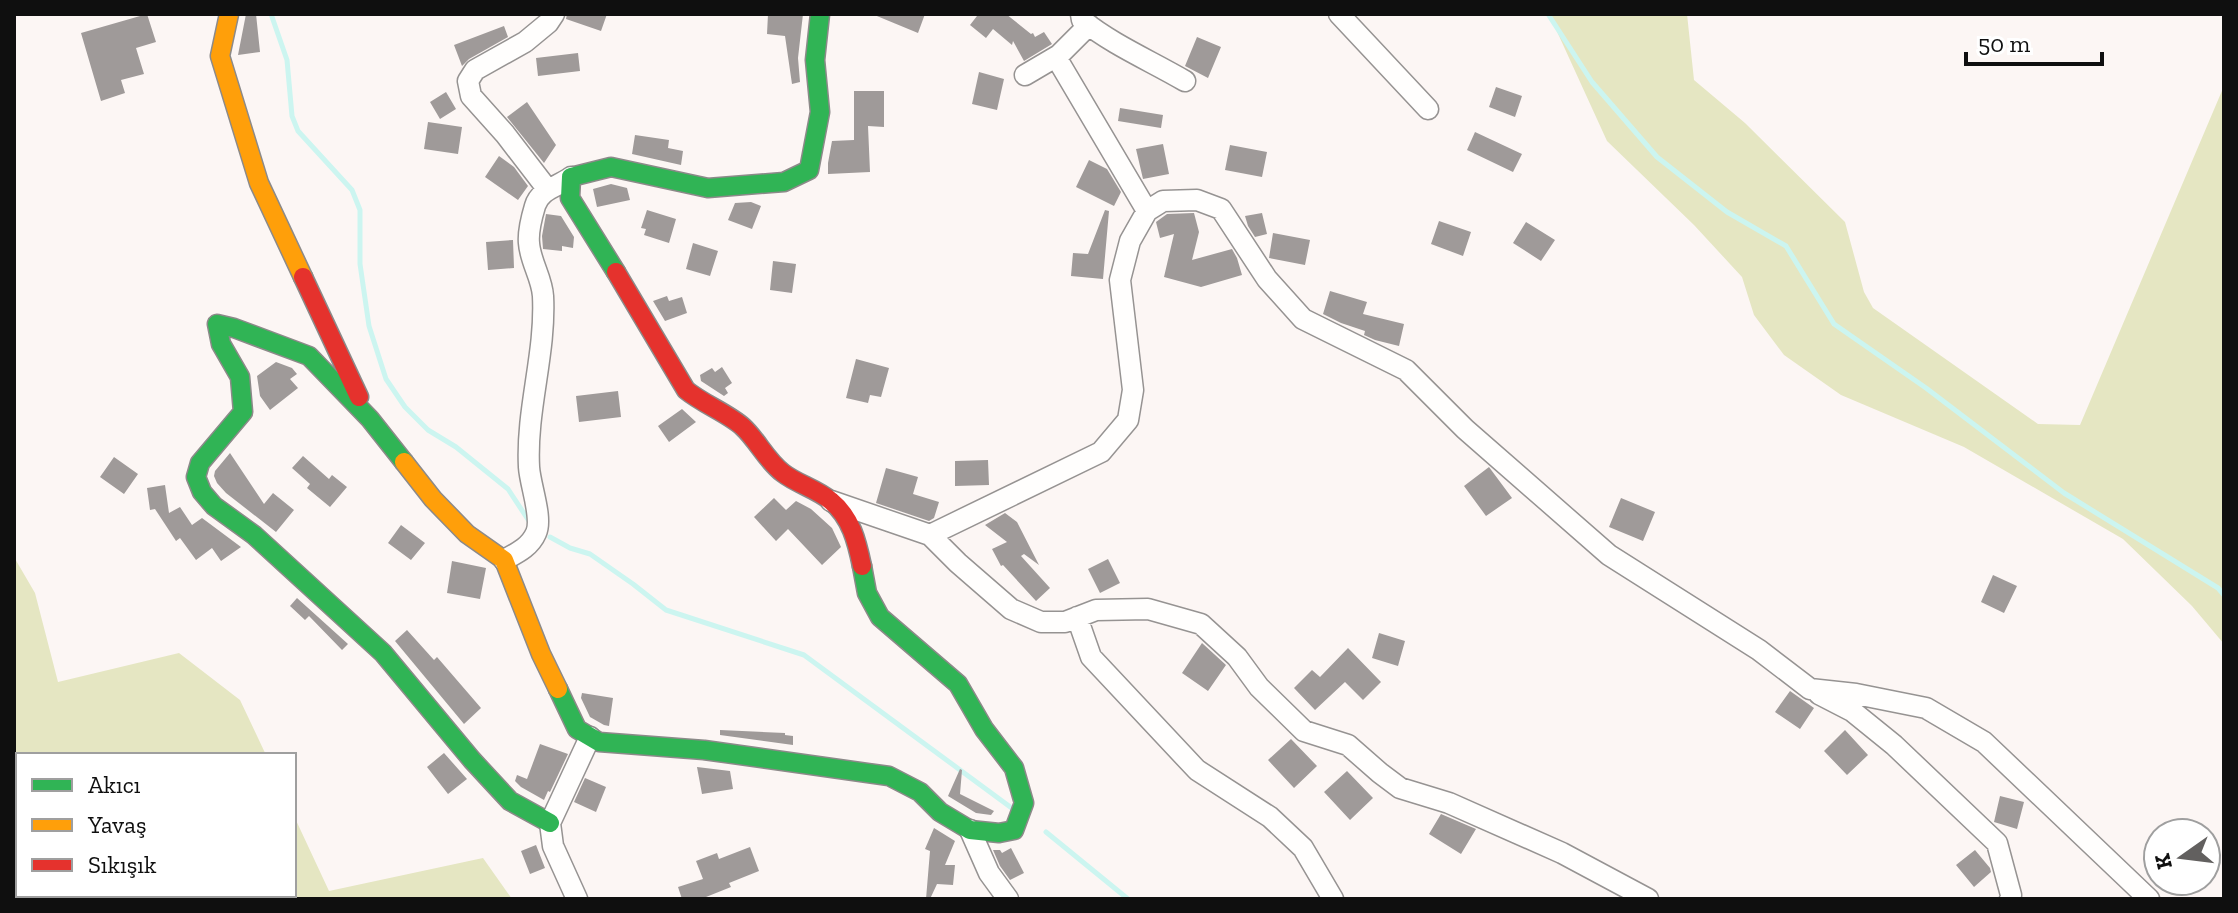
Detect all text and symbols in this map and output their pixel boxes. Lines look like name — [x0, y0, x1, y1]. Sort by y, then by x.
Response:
scale bar — [1966, 16, 2102, 66]
text: 50 m — [1978, 29, 2031, 58]
legend — [16, 753, 296, 897]
text: Akıcı — [88, 770, 141, 799]
text: Yavaş — [87, 810, 146, 839]
north arrow — [2142, 817, 2222, 897]
text: Sıkışık — [88, 850, 157, 879]
text: K — [2148, 851, 2178, 872]

